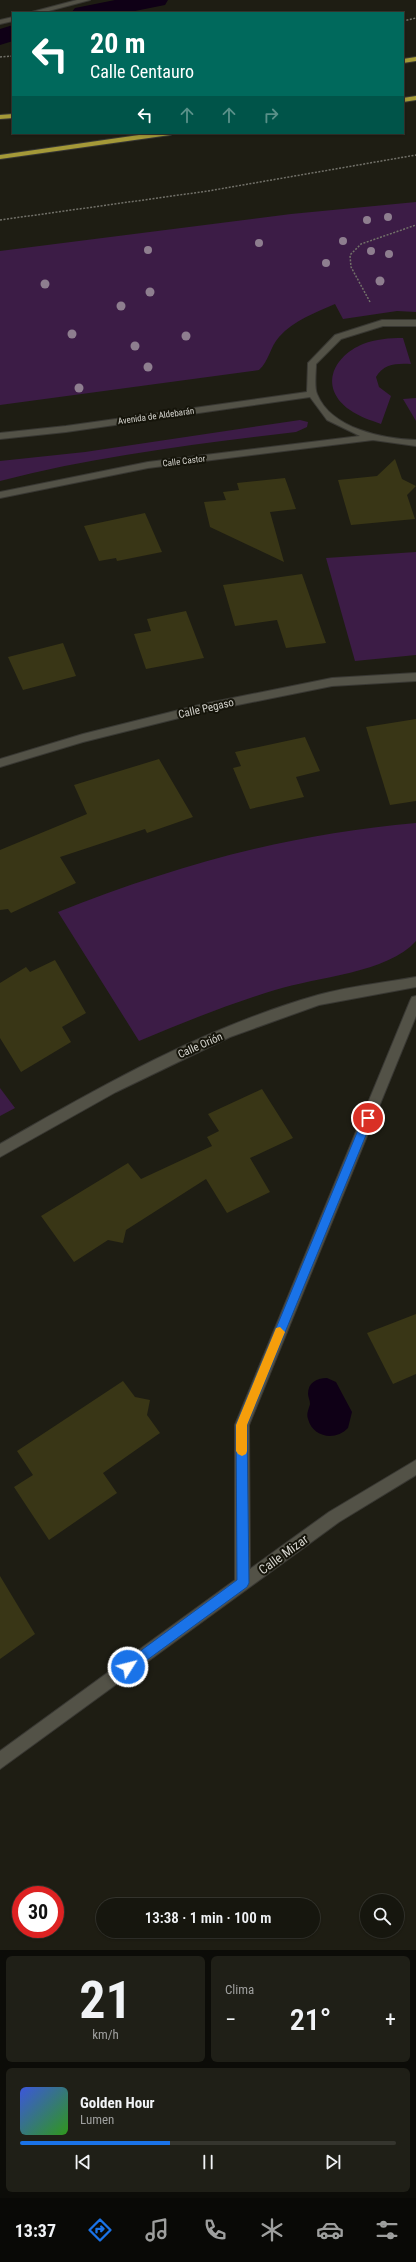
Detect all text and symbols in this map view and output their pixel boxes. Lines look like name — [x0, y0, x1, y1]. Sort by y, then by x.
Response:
text: 20 m — [90, 27, 146, 60]
icon: left — [24, 28, 76, 80]
text: Calle Centauro — [90, 61, 194, 82]
icon: left — [134, 104, 156, 126]
icon: ahead — [176, 104, 198, 126]
icon: ahead — [218, 104, 240, 126]
icon: right — [260, 104, 282, 126]
street label: Avenida de Aldebarán — [117, 406, 195, 426]
street label: Calle Castor — [162, 453, 206, 469]
street label: Calle Pegaso — [177, 696, 236, 721]
street label: Calle Orión — [176, 1030, 225, 1061]
pin — [351, 1101, 385, 1135]
icon: arrive — [357, 1107, 379, 1129]
street label: Calle Mizar — [256, 1531, 311, 1577]
position arrow — [107, 1646, 149, 1688]
speed limit sign: 30 — [12, 1886, 64, 1938]
map controls — [360, 1894, 404, 1938]
button: search — [360, 1894, 404, 1938]
text: 13:38 · 1 min · 100 m — [145, 1909, 271, 1927]
text: 21 — [79, 1970, 132, 2031]
text: Clima — [225, 1982, 254, 1997]
text: 21° — [290, 2002, 331, 2037]
text: − — [225, 2007, 236, 2032]
text: + — [385, 2007, 396, 2032]
text: km/h — [92, 2027, 119, 2042]
text: Golden Hour — [80, 2094, 155, 2112]
text: Lumen — [80, 2112, 114, 2127]
icon: previous — [72, 2151, 94, 2173]
icon: pause — [197, 2151, 219, 2173]
icon: next — [322, 2151, 344, 2173]
icon: directions — [86, 2216, 114, 2244]
icon: music — [143, 2216, 171, 2244]
icon: phone — [201, 2216, 229, 2244]
icon: climate — [258, 2216, 286, 2244]
icon: car — [316, 2216, 344, 2244]
icon: filters — [373, 2216, 401, 2244]
text: 13:37 — [15, 2220, 56, 2241]

